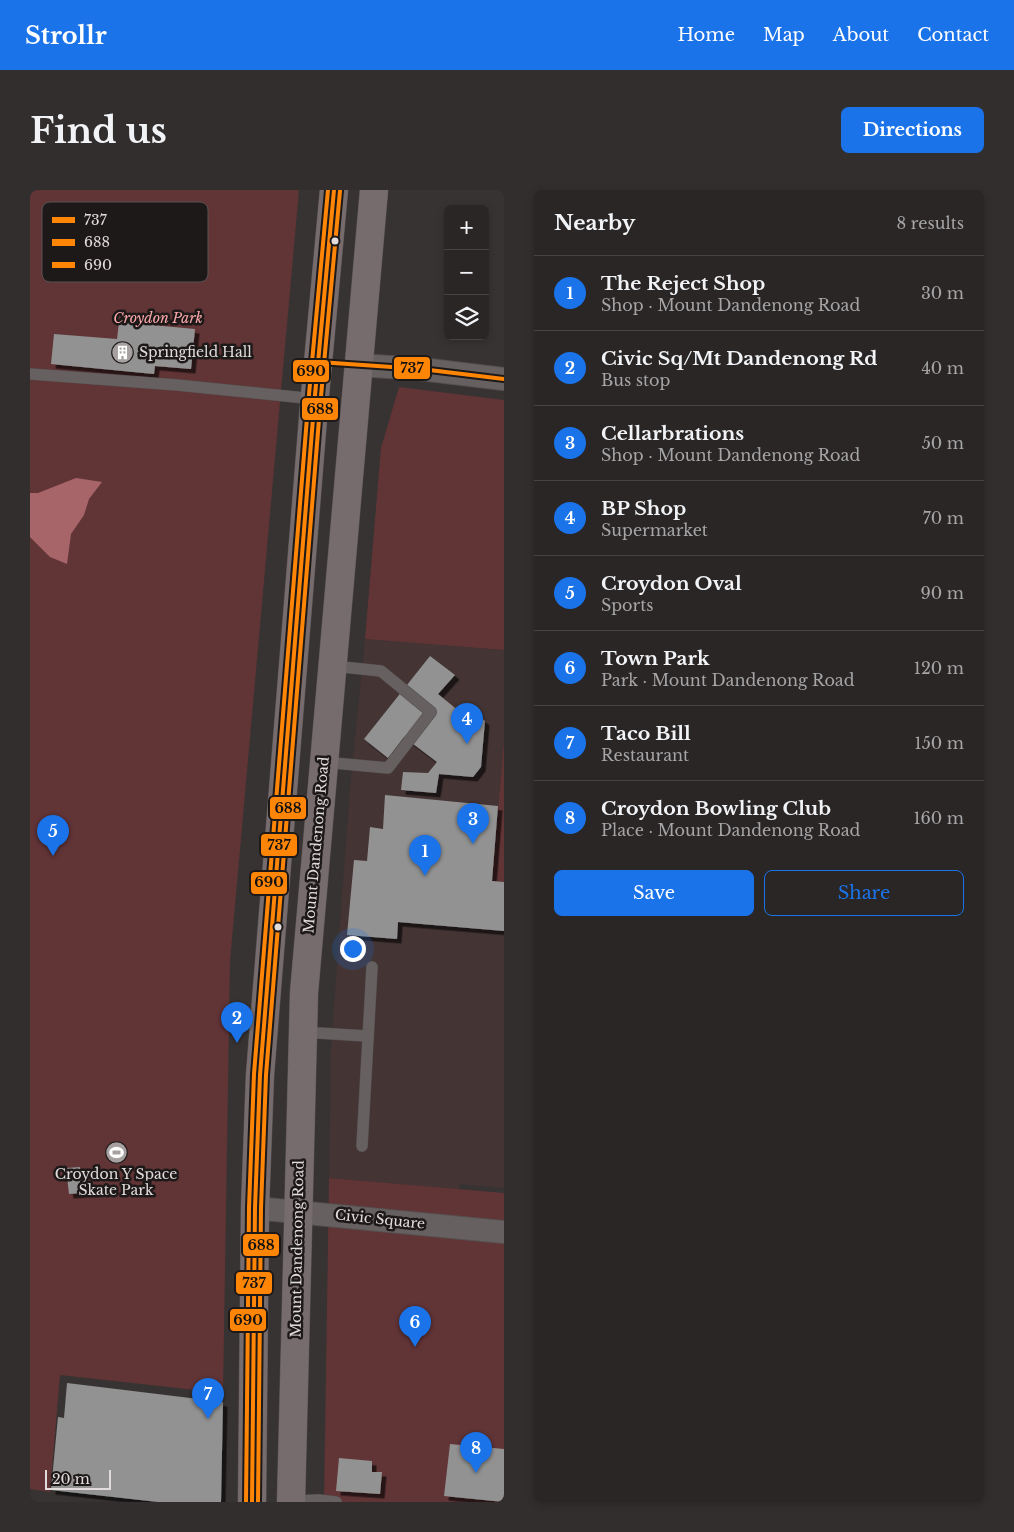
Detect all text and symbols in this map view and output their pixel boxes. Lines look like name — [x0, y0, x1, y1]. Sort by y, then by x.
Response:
text: Strollr — [25, 21, 107, 50]
text: Home — [677, 24, 735, 46]
text: Map — [763, 24, 805, 46]
text: About — [833, 24, 889, 46]
text: Contact — [917, 24, 989, 46]
button: Directions — [841, 107, 984, 153]
text: Find us — [30, 109, 167, 152]
legend — [42, 202, 208, 282]
map controls — [444, 205, 489, 340]
button: + — [444, 205, 489, 250]
text: Nearby — [554, 210, 635, 236]
text: 737 — [84, 211, 108, 229]
text: 8 results — [897, 213, 964, 233]
text: 688 — [84, 233, 110, 251]
unlabelled marker — [330, 236, 340, 246]
button: − — [444, 250, 489, 295]
text: 690 — [84, 256, 112, 274]
text: The Reject Shop — [601, 272, 765, 295]
text: 1 — [567, 283, 573, 303]
text: 30 m — [921, 283, 964, 303]
button: layers — [444, 295, 489, 340]
text: Shop · Mount Dandenong Road — [601, 295, 860, 315]
park label: Croydon Park — [113, 309, 203, 327]
building icon: Springfield Hall — [111, 340, 135, 364]
place label: Springfield Hall — [139, 343, 252, 361]
text: Civic Sq/Mt Dandenong Rd — [601, 347, 878, 370]
line badge: 737 — [393, 356, 431, 380]
text: 2 — [565, 358, 575, 378]
text: 40 m — [921, 358, 964, 378]
line badge: 690 — [292, 359, 330, 383]
text: 737 — [400, 359, 424, 377]
text: 690 — [296, 362, 326, 380]
text: Bus stop — [601, 370, 670, 390]
line badge: 688 — [301, 397, 339, 421]
text: 688 — [306, 400, 334, 418]
text: Cellarbrations — [601, 422, 744, 445]
text: 3 — [565, 433, 575, 453]
text: 50 m — [922, 433, 964, 453]
text: Shop · Mount Dandenong Road — [601, 445, 860, 465]
text: BP Shop — [601, 497, 686, 520]
text: 4 — [565, 508, 575, 528]
text: 70 m — [923, 508, 964, 528]
text: Supermarket — [601, 520, 708, 540]
text: Croydon Oval — [601, 572, 742, 595]
text: 5 — [565, 583, 575, 603]
text: 90 m — [921, 583, 964, 603]
text: Sports — [601, 595, 654, 615]
text: Town Park — [601, 647, 710, 670]
text: 6 — [565, 658, 575, 678]
text: 120 m — [914, 658, 964, 678]
text: Park · Mount Dandenong Road — [601, 670, 855, 690]
pin: 4 — [451, 703, 483, 744]
text: Taco Bill — [601, 722, 691, 745]
text: 7 — [566, 733, 574, 753]
text: 150 m — [915, 733, 964, 753]
text: Restaurant — [601, 745, 689, 765]
street label: Mount Dandenong Road — [299, 755, 333, 934]
line badge: 688 — [269, 796, 307, 820]
text: Croydon Bowling Club — [601, 797, 831, 820]
text: 688 — [274, 799, 302, 817]
pin: 3 — [457, 803, 489, 844]
text: 8 — [565, 808, 575, 828]
text: 160 m — [913, 808, 964, 828]
pin: 5 — [37, 815, 69, 856]
text: Place · Mount Dandenong Road — [601, 820, 860, 840]
line badge: 737 — [260, 833, 298, 857]
pin: 1 — [409, 835, 441, 876]
text: 737 — [267, 836, 291, 854]
button: Save — [554, 870, 754, 916]
button: Share — [764, 870, 964, 916]
line badge: 690 — [250, 871, 288, 895]
text: 690 — [254, 873, 284, 891]
unlabelled marker — [273, 922, 283, 932]
your location — [340, 936, 366, 962]
pin: 2 — [221, 1002, 253, 1043]
sports icon: Croydon Y Space Skate Park — [104, 1140, 128, 1164]
street label: Mount Dandenong Road — [286, 1160, 308, 1338]
place label: Croydon Y Space Skate Park — [55, 1165, 177, 1199]
street label: Civic Square — [334, 1205, 426, 1233]
line badge: 688 — [242, 1233, 280, 1257]
text: 688 — [247, 1236, 275, 1254]
line badge: 737 — [235, 1271, 273, 1295]
text: 737 — [242, 1274, 266, 1292]
pin: 6 — [399, 1306, 431, 1347]
line badge: 690 — [229, 1308, 267, 1332]
text: 690 — [233, 1311, 263, 1329]
pin: 7 — [192, 1378, 224, 1419]
pin: 8 — [460, 1432, 492, 1473]
scale bar — [45, 1467, 111, 1490]
text: 20 m — [52, 1470, 90, 1488]

